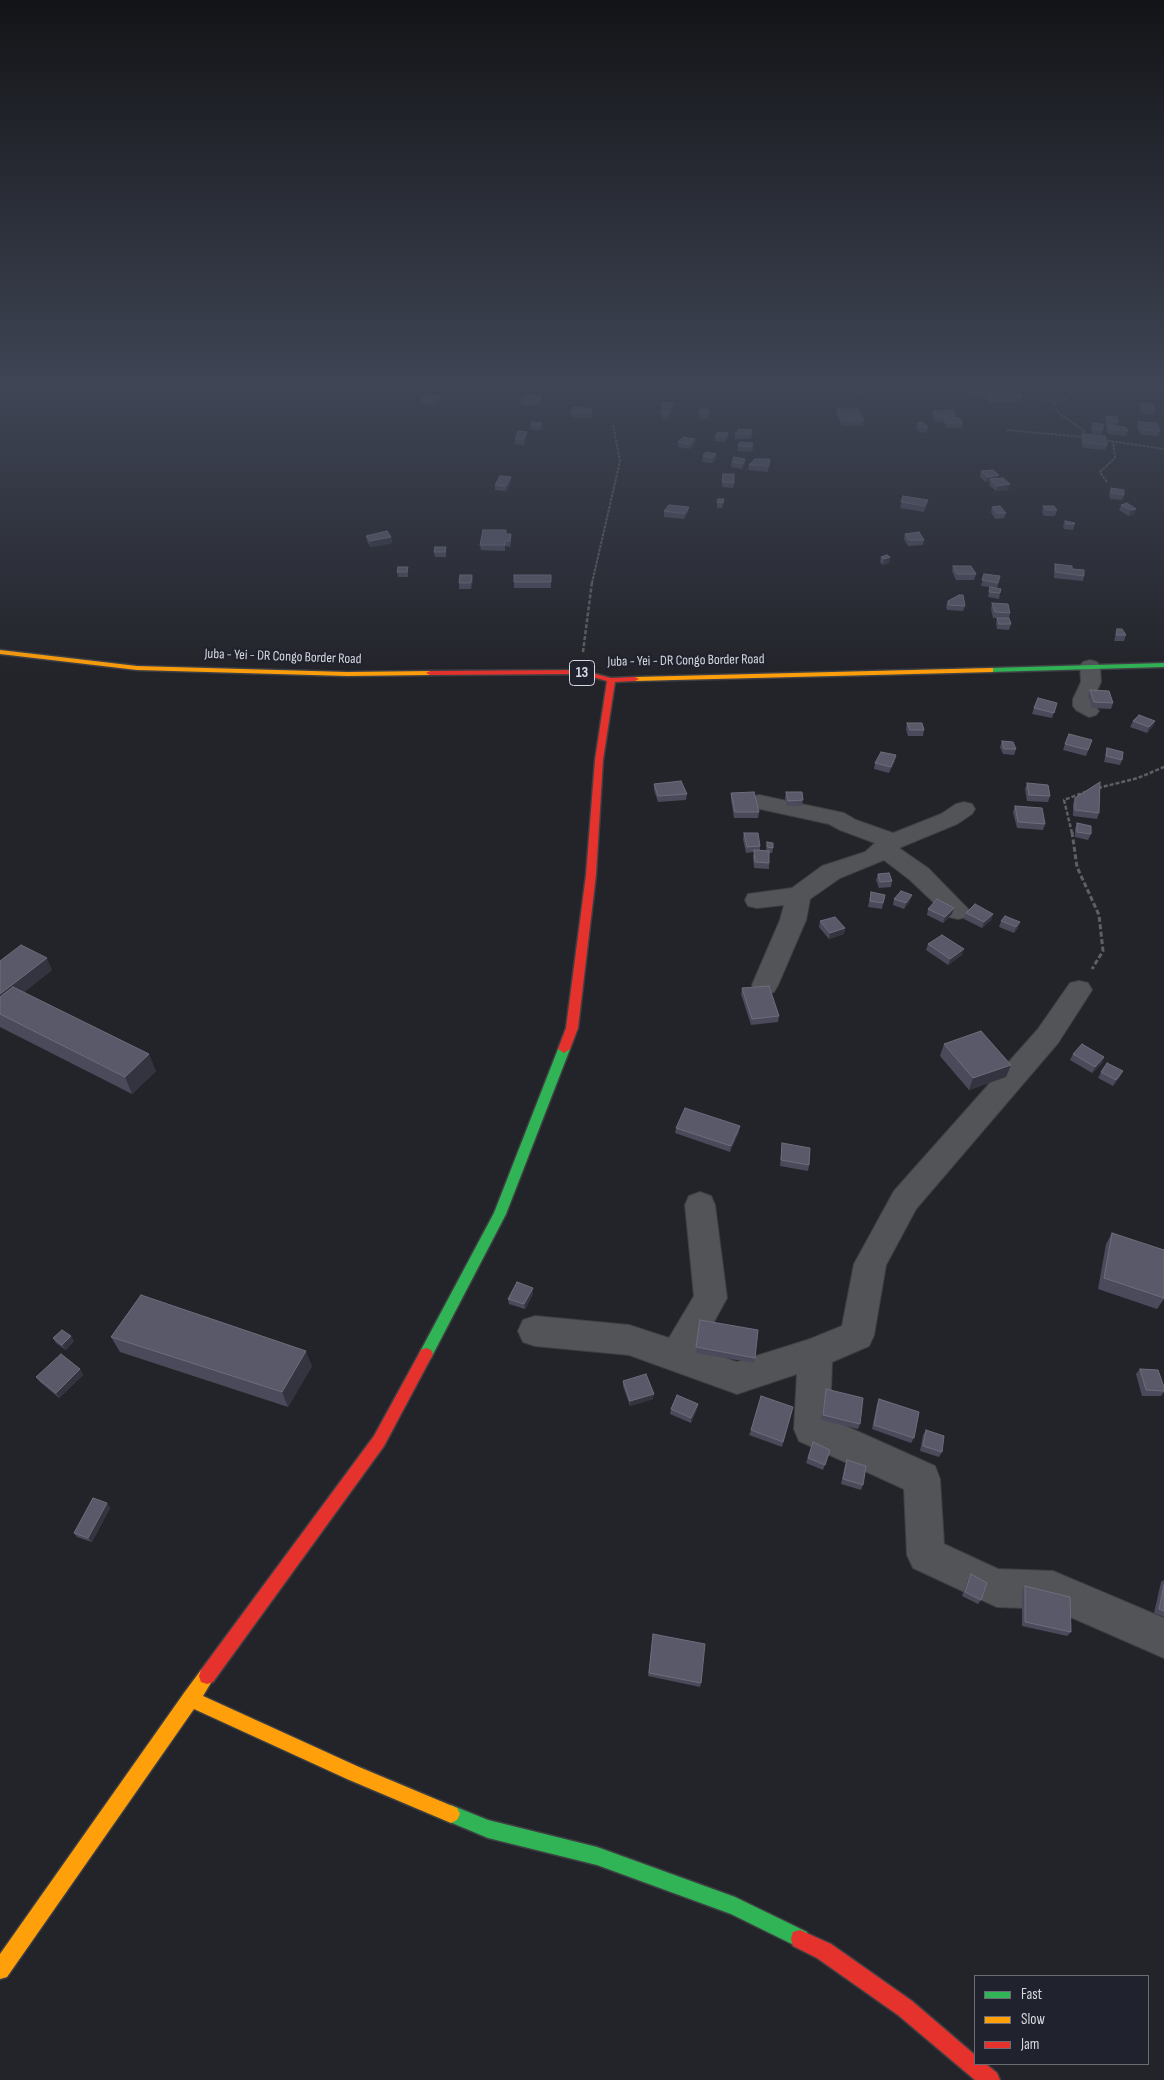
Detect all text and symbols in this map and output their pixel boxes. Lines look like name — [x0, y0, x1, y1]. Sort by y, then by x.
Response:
street label: Juba - Yei - DR Congo Border Road — [204, 646, 362, 668]
street label: Juba - Yei - DR Congo Border Road — [607, 651, 765, 671]
road number: 13 — [570, 660, 594, 686]
legend — [974, 1975, 1149, 2065]
text: Fast — [1021, 1985, 1042, 2004]
text: Slow — [1021, 2010, 1045, 2029]
text: Jam — [1021, 2035, 1039, 2054]

